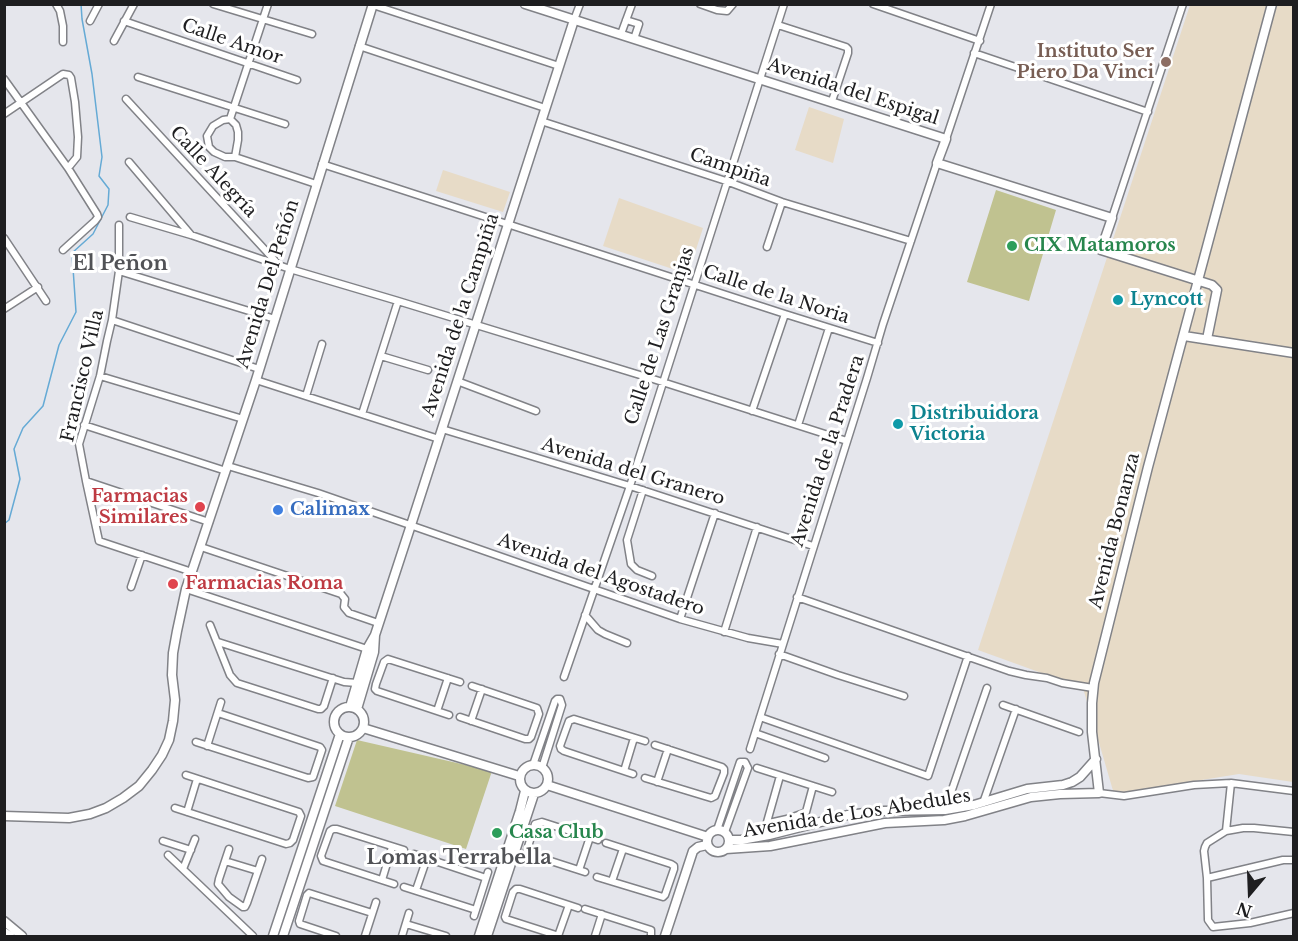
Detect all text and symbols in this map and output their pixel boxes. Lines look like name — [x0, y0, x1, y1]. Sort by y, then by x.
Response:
street label: Calle Amor — [179, 15, 285, 69]
place label: Instituto Ser Piero Da Vinci — [1017, 41, 1154, 84]
street label: Avenida del Espigal — [764, 54, 942, 130]
marker: Instituto Ser Piero Da Vinci — [1159, 55, 1173, 69]
street label: Calle Alegría — [165, 122, 261, 222]
street label: Campiña — [687, 144, 773, 192]
street label: Avenida Del Peñón — [232, 197, 304, 371]
street label: Avenida de la Campiña — [418, 211, 504, 419]
place label: CIX Matamoros — [1024, 235, 1176, 257]
marker: CIX Matamoros — [1005, 239, 1019, 253]
street label: Calle de Las Granjas — [621, 244, 699, 428]
district label: El Peñon — [72, 252, 168, 276]
street label: Calle de la Noria — [700, 261, 852, 329]
place label: Lyncott — [1130, 289, 1203, 311]
marker: Lyncott — [1111, 293, 1125, 307]
street label: Francisco Villa — [57, 308, 109, 444]
street label: Avenida de la Pradera — [787, 352, 869, 550]
place label: Distribuidora Victoria — [910, 403, 1039, 446]
marker: Distribuidora Victoria — [891, 417, 905, 431]
street label: Avenida del Granero — [539, 434, 727, 510]
street label: Avenida Bonanza — [1085, 451, 1145, 611]
place label: Farmacias Similares — [91, 486, 188, 528]
place label: Calimax — [290, 499, 370, 521]
marker: Farmacias Similares — [193, 500, 207, 514]
marker: Calimax — [271, 503, 285, 517]
street label: Avenida del Agostadero — [495, 529, 707, 621]
place label: Farmacias Roma — [185, 573, 343, 595]
marker: Farmacias Roma — [166, 577, 180, 591]
street label: Avenida de Los Abedules — [742, 785, 972, 843]
place label: Casa Club — [509, 822, 604, 844]
marker: Casa Club — [490, 826, 504, 840]
district label: Lomas Terrabella — [366, 846, 552, 870]
north arrow — [1220, 863, 1280, 923]
text: N — [1234, 898, 1255, 922]

